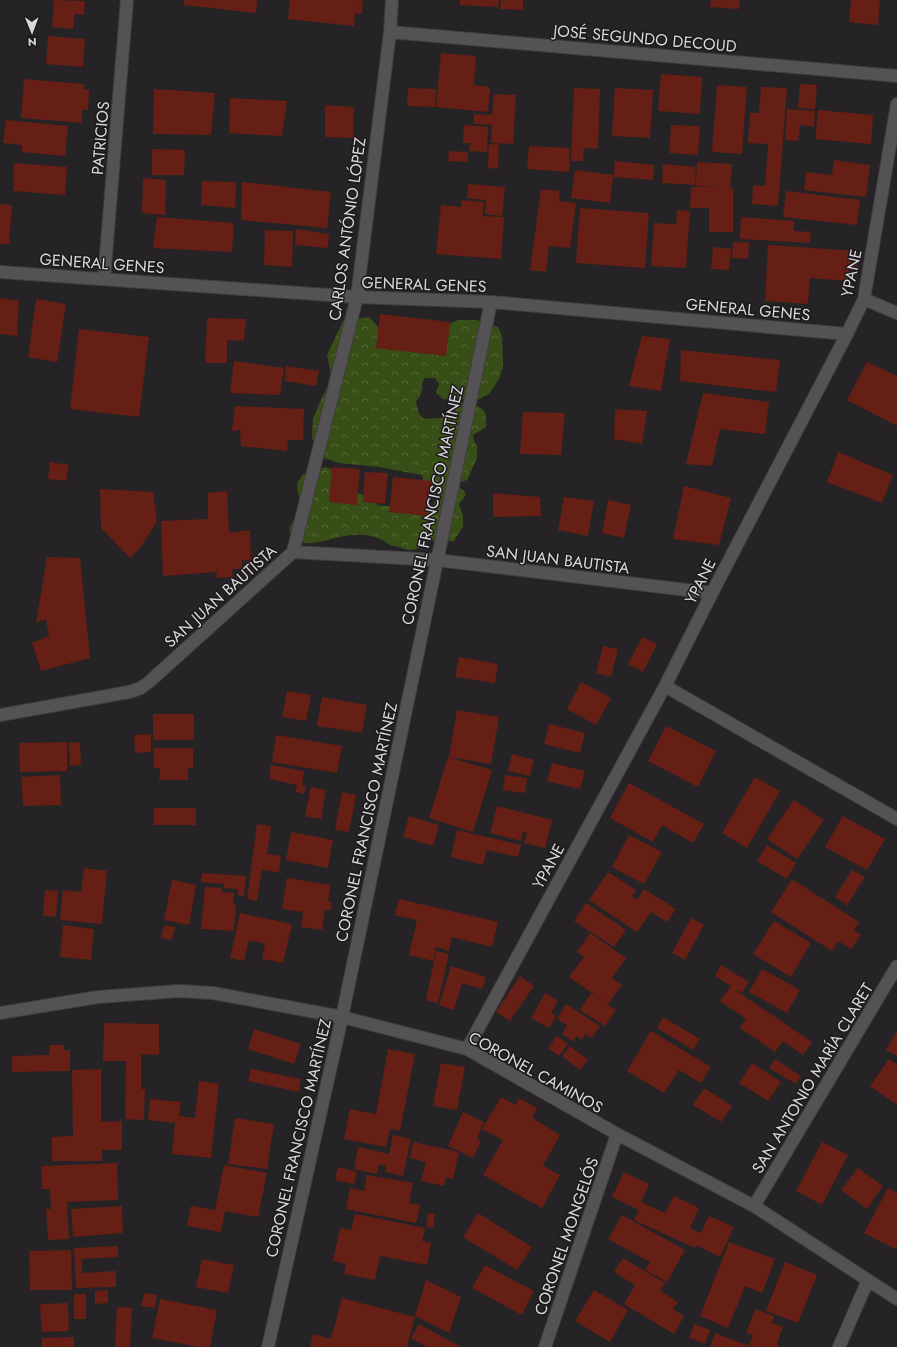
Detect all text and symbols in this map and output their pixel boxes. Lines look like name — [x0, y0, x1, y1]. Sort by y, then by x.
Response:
north arrow — [12, 12, 52, 52]
street label: JOSÉ SEGUNDO DECOUD — [550, 19, 738, 58]
text: N — [28, 34, 37, 50]
street label: PATRICIOS — [86, 100, 115, 176]
street label: CARLOS ANTÓNIO LÓPEZ — [323, 136, 372, 322]
street label: YPANE — [835, 247, 868, 299]
street label: GENERAL GENES — [39, 248, 165, 279]
street label: GENERAL GENES — [361, 271, 487, 298]
street label: GENERAL GENES — [685, 293, 811, 326]
street label: CORONEL FRANCISCO MARTÍNEZ — [396, 383, 469, 627]
street label: SAN JUAN BAUTISTA — [159, 539, 282, 653]
street label: SAN JUAN BAUTISTA — [485, 539, 631, 580]
street label: YPANE — [679, 554, 722, 608]
street label: CORONEL FRANCISCO MARTÍNEZ — [330, 700, 403, 944]
street label: YPANE — [527, 840, 570, 893]
street label: SAN ANTONIO MARÍA CLARET — [746, 978, 879, 1178]
street label: CORONEL FRANCISCO MARTÍNEZ — [260, 1016, 337, 1260]
street label: CORONEL CAMINOS — [464, 1026, 607, 1119]
street label: CORONEL MONGELÓS — [529, 1154, 604, 1318]

